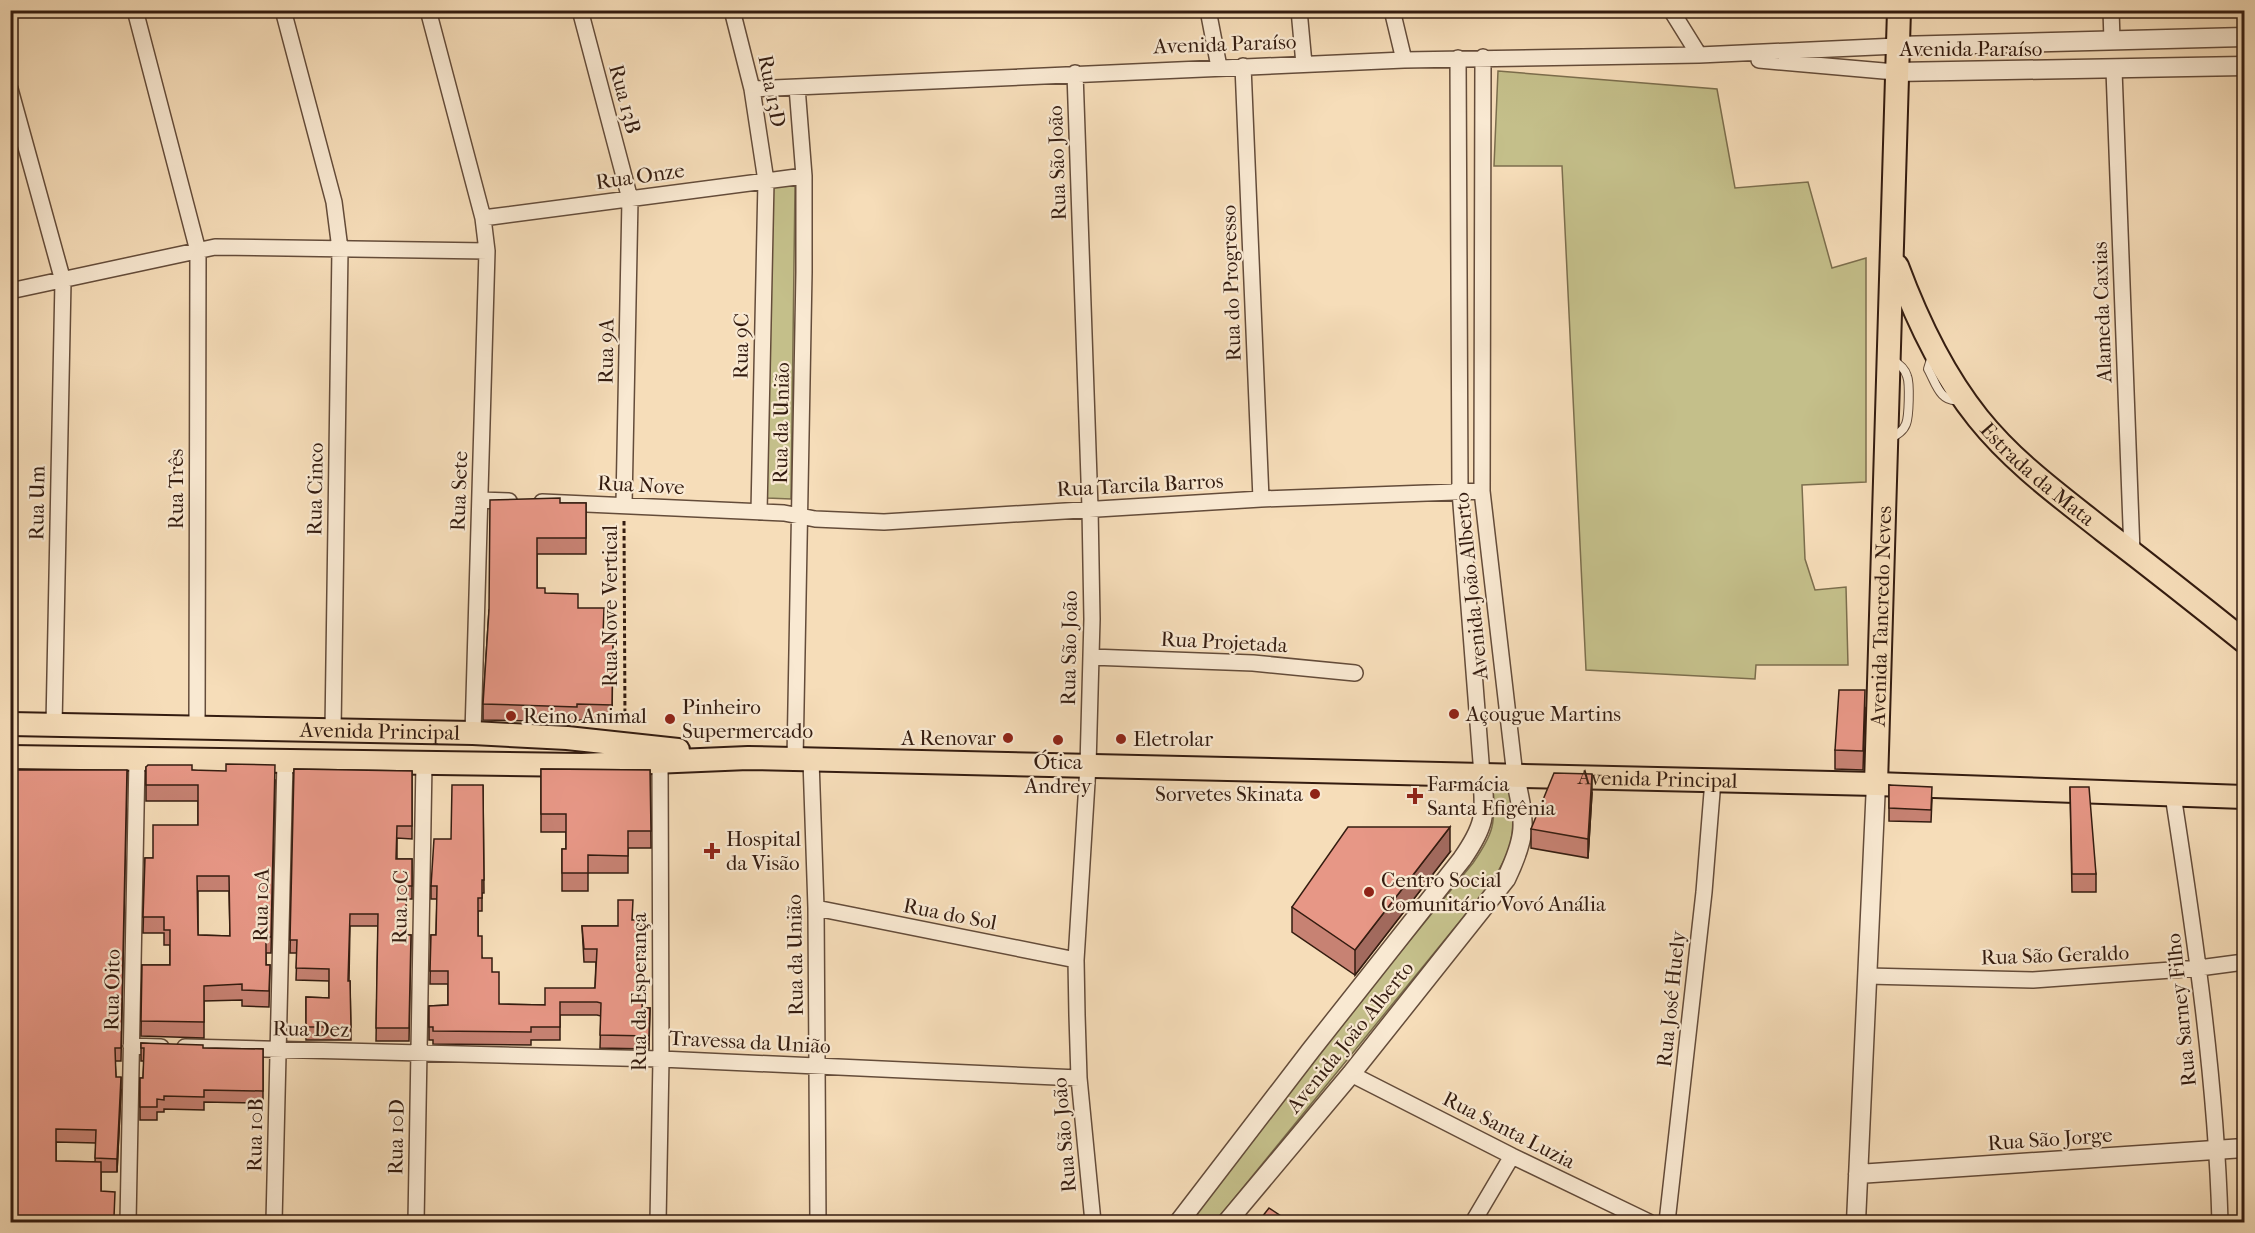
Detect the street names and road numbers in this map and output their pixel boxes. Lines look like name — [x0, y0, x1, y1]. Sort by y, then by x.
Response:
street label: Avenida Paraíso — [1152, 30, 1297, 59]
street label: Avenida Paraíso — [1899, 37, 2042, 61]
street label: Rua 13D — [753, 53, 791, 129]
street label: Rua 13B — [604, 62, 646, 136]
street label: Rua São João — [1043, 105, 1071, 221]
street label: Rua Onze — [594, 158, 686, 194]
street label: Rua do Progresso — [1216, 204, 1246, 362]
street label: Alameda Caxias — [2088, 241, 2116, 384]
street label: Rua 9C — [728, 313, 754, 379]
street label: Rua 9A — [593, 318, 619, 384]
street label: Rua da União — [768, 362, 794, 484]
street label: Estrada da Mata — [1975, 418, 2099, 531]
street label: Rua Cinco — [302, 442, 328, 536]
street label: Rua Três — [164, 448, 188, 529]
street label: Rua Sete — [446, 451, 472, 531]
street label: Rua Um — [24, 465, 50, 541]
street label: Rua Tarcila Barros — [1056, 469, 1224, 501]
street label: Rua Nove — [597, 471, 685, 499]
street label: Avenida João Alberto — [1449, 491, 1493, 682]
street label: Avenida Tancredo Neves — [1866, 505, 1896, 728]
street label: Rua Nove Vertical — [598, 525, 622, 687]
street label: Rua São João — [1056, 590, 1082, 706]
street label: Rua Projetada — [1160, 627, 1288, 657]
street label: Avenida Principal — [299, 718, 460, 745]
street label: Avenida Principal — [1576, 765, 1738, 793]
street label: Rua 10A — [248, 868, 274, 942]
street label: Rua 10C — [387, 870, 413, 944]
street label: Rua do Sol — [901, 893, 999, 935]
street label: Rua da União — [782, 894, 808, 1016]
street label: Rua da Esperança — [627, 912, 651, 1071]
street label: Rua José Huely — [1652, 929, 1690, 1068]
street label: Rua Sarney Filho — [2161, 932, 2201, 1088]
street label: Rua São Geraldo — [1980, 940, 2130, 970]
street label: Rua Oito — [99, 949, 125, 1031]
street label: Avenida João Alberto — [1281, 956, 1419, 1119]
street label: Rua Dez — [272, 1016, 350, 1042]
street label: Travessa da União — [669, 1026, 831, 1058]
street label: Rua São João — [1047, 1077, 1081, 1193]
street label: Rua Santa Luzia — [1439, 1086, 1579, 1174]
street label: Rua 10B — [242, 1098, 268, 1172]
street label: Rua 10D — [383, 1099, 409, 1175]
street label: Rua São Jorge — [1987, 1123, 2113, 1155]

